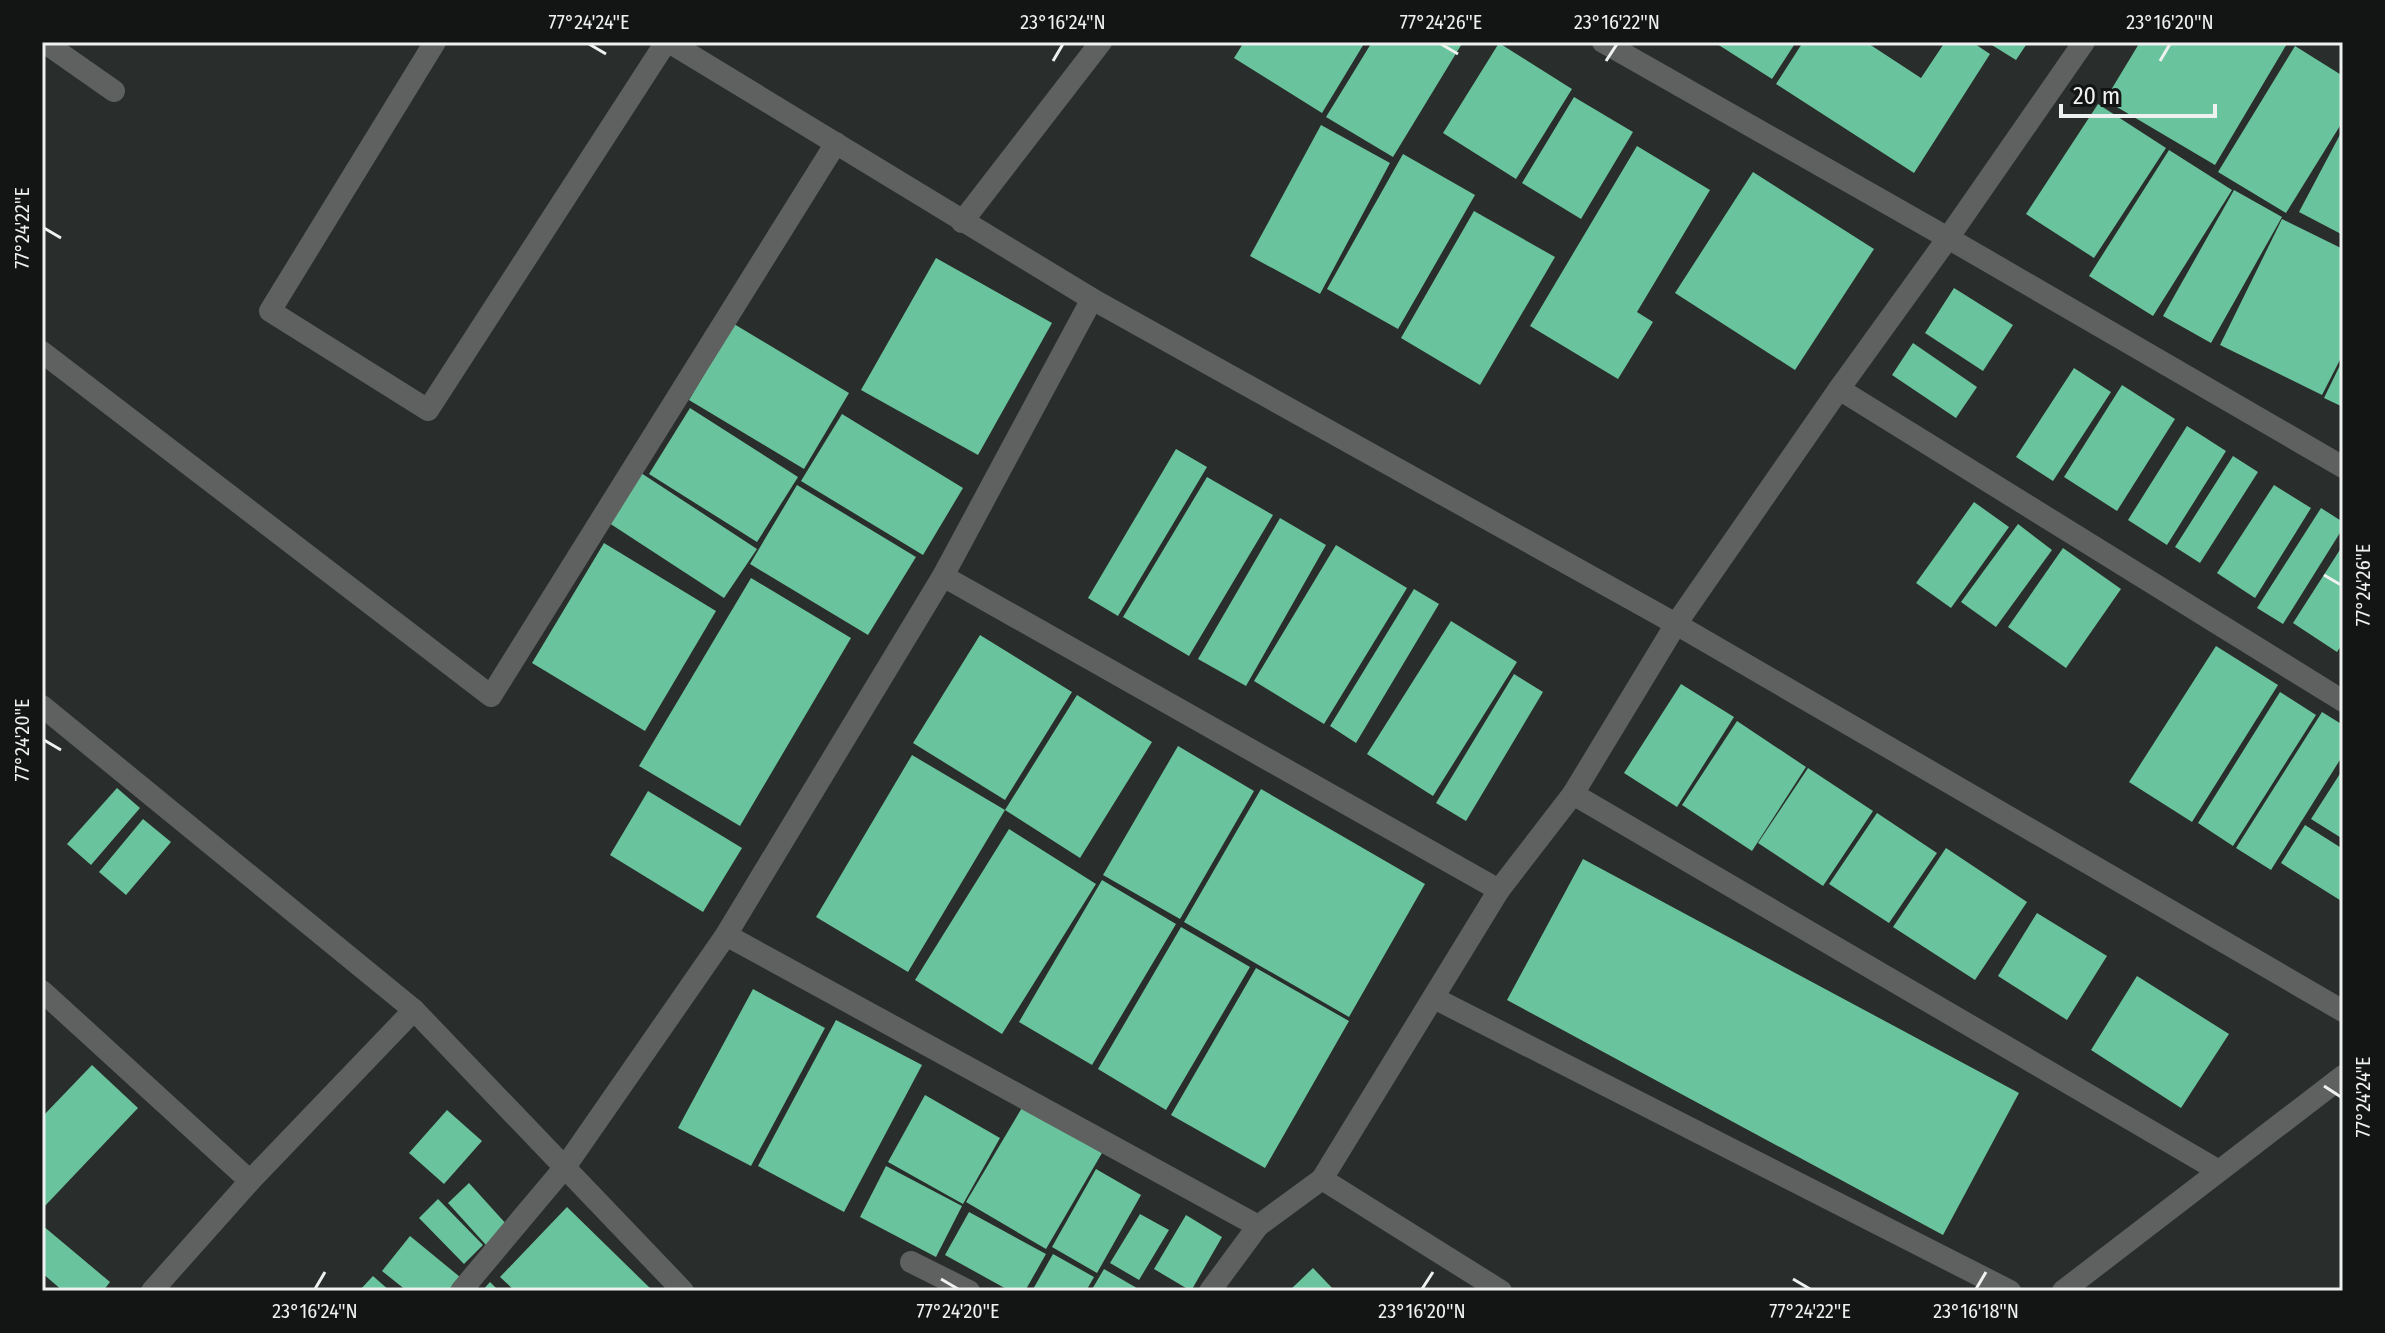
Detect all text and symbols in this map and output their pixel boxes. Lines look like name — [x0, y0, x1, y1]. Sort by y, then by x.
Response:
text: 77°24'24"E — [548, 10, 630, 34]
text: 23°16'24"N — [1020, 10, 1106, 34]
text: 77°24'26"E — [1400, 10, 1482, 34]
text: 23°16'22"N — [1574, 10, 1660, 34]
text: 23°16'20"N — [2126, 10, 2214, 34]
scale bar — [2061, 68, 2215, 118]
text: 20 m — [2073, 82, 2120, 110]
text: 77°24'22"E — [10, 187, 34, 269]
text: 77°24'26"E — [2351, 544, 2375, 626]
text: 77°24'20"E — [10, 699, 34, 781]
text: 77°24'24"E — [2351, 1056, 2375, 1138]
text: 23°16'24"N — [272, 1299, 358, 1323]
text: 77°24'20"E — [917, 1299, 999, 1323]
text: 23°16'20"N — [1378, 1299, 1466, 1323]
text: 77°24'22"E — [1769, 1299, 1851, 1323]
text: 23°16'18"N — [1933, 1299, 2019, 1323]

